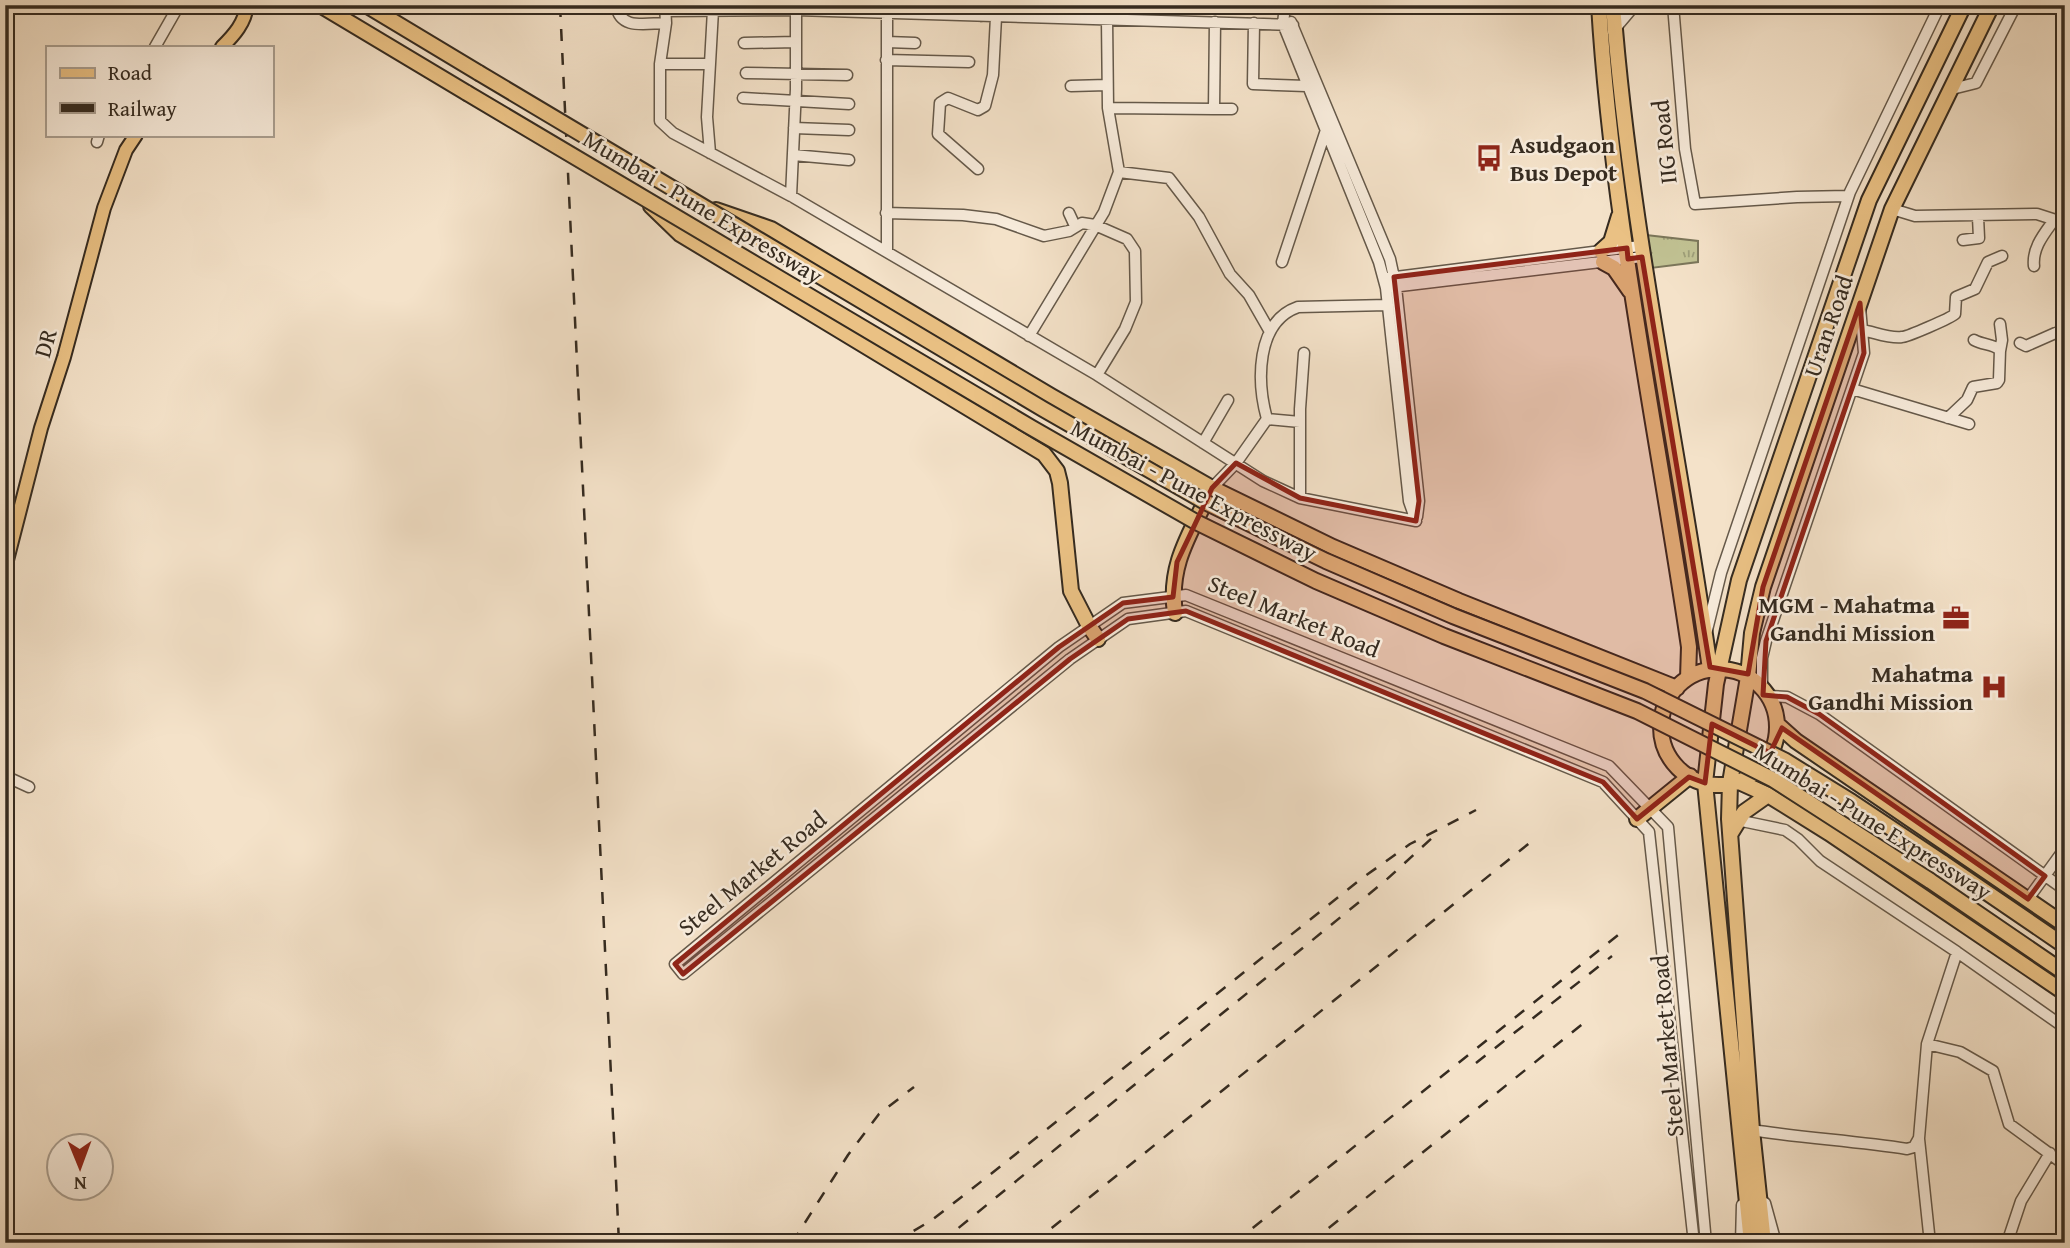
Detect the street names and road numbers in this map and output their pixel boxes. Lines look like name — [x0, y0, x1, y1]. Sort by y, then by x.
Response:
street label: IIG Road — [1642, 98, 1686, 186]
street label: Mumbai - Pune Expressway — [576, 121, 830, 293]
street label: Uran Road — [1794, 270, 1862, 382]
street label: DR — [24, 324, 66, 361]
street label: Mumbai - Pune Expressway — [1065, 410, 1323, 570]
street label: Steel Market Road — [1203, 566, 1385, 666]
street label: Mumbai - Pune Expressway — [1747, 733, 1999, 909]
street label: Steel Market Road — [670, 802, 834, 944]
street label: Steel Market Road — [1642, 953, 1692, 1138]

